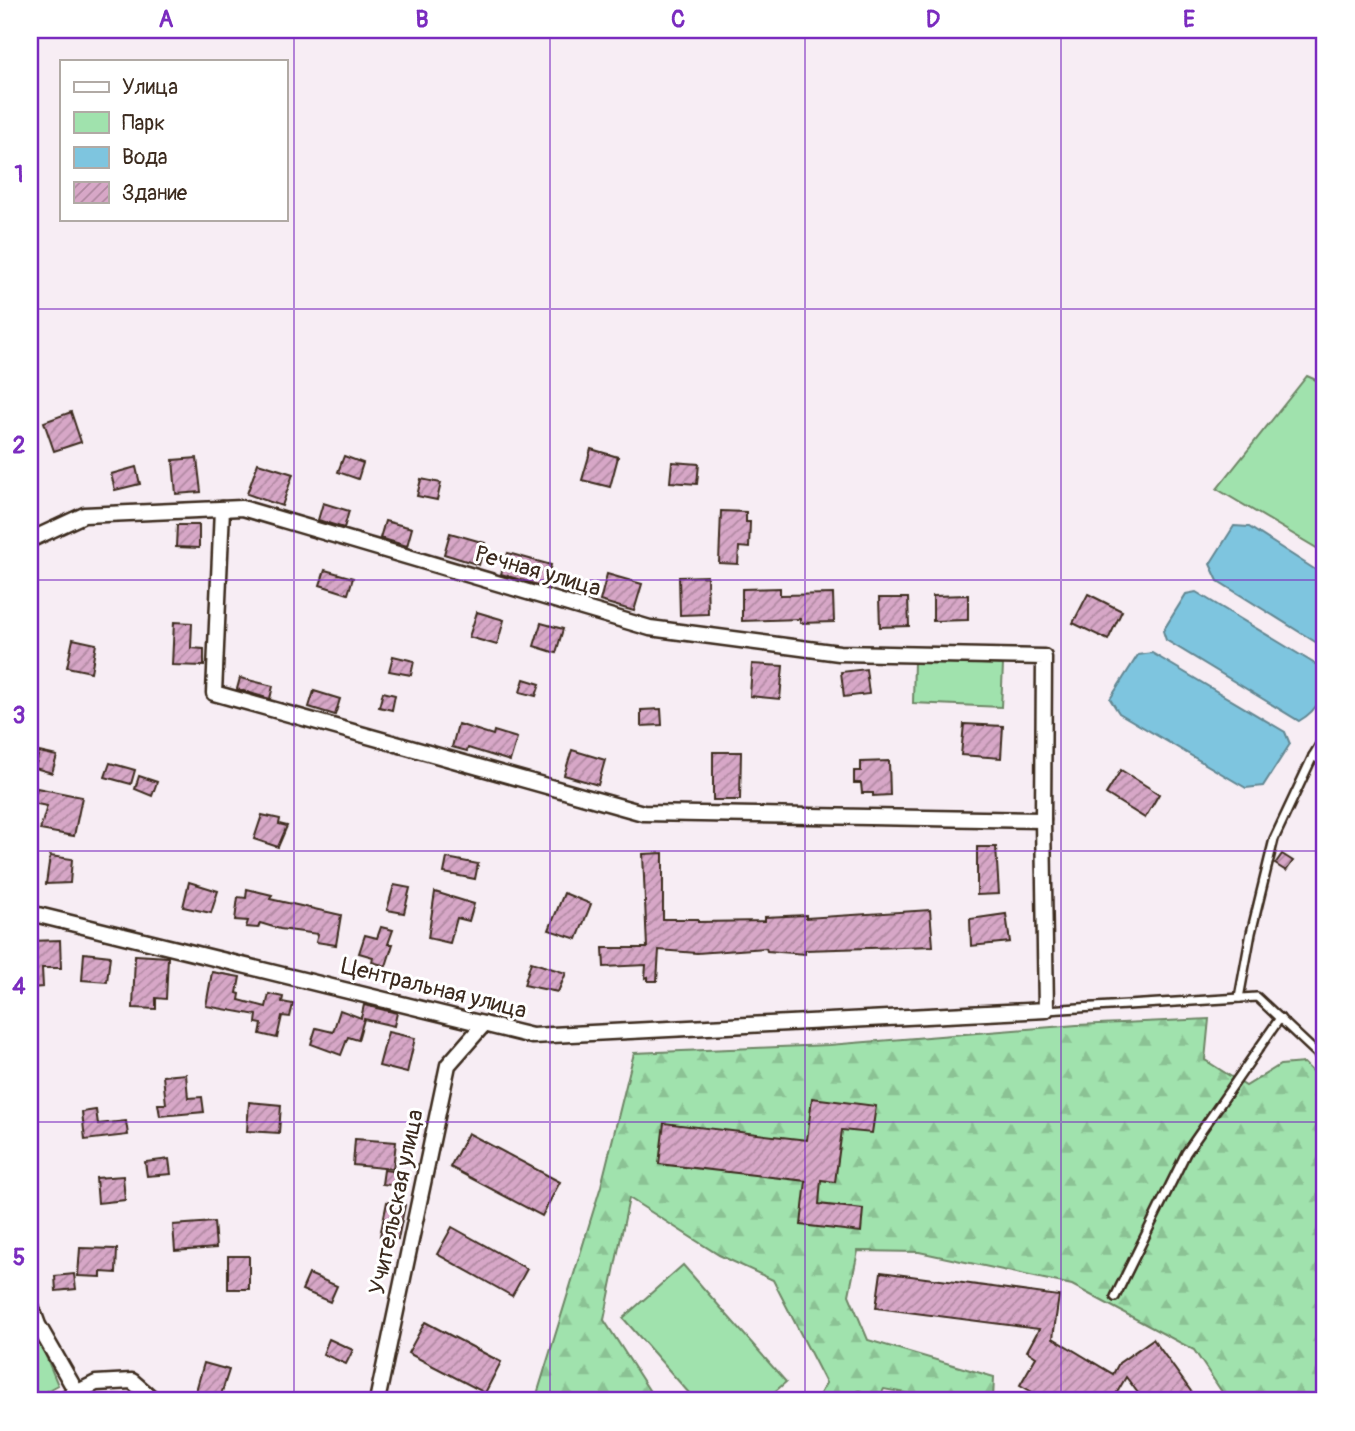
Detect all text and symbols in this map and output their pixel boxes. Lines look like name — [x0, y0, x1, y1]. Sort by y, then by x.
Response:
text: A — [159, 5, 174, 34]
text: B — [415, 5, 429, 34]
text: C — [671, 5, 685, 34]
text: D — [926, 5, 940, 34]
text: E — [1183, 5, 1195, 34]
legend — [60, 60, 287, 220]
text: Улица — [122, 74, 178, 101]
text: Парк — [122, 110, 165, 137]
text: Вода — [122, 144, 168, 171]
text: 1 — [15, 160, 24, 189]
text: Здание — [122, 180, 188, 207]
text: 2 — [13, 431, 26, 460]
street label: Речная улица — [472, 539, 604, 603]
text: 3 — [13, 701, 25, 730]
street label: Центральная улица — [338, 951, 530, 1025]
text: 4 — [12, 972, 26, 1001]
street label: Учительская улица — [362, 1107, 430, 1297]
text: 5 — [13, 1243, 25, 1272]

